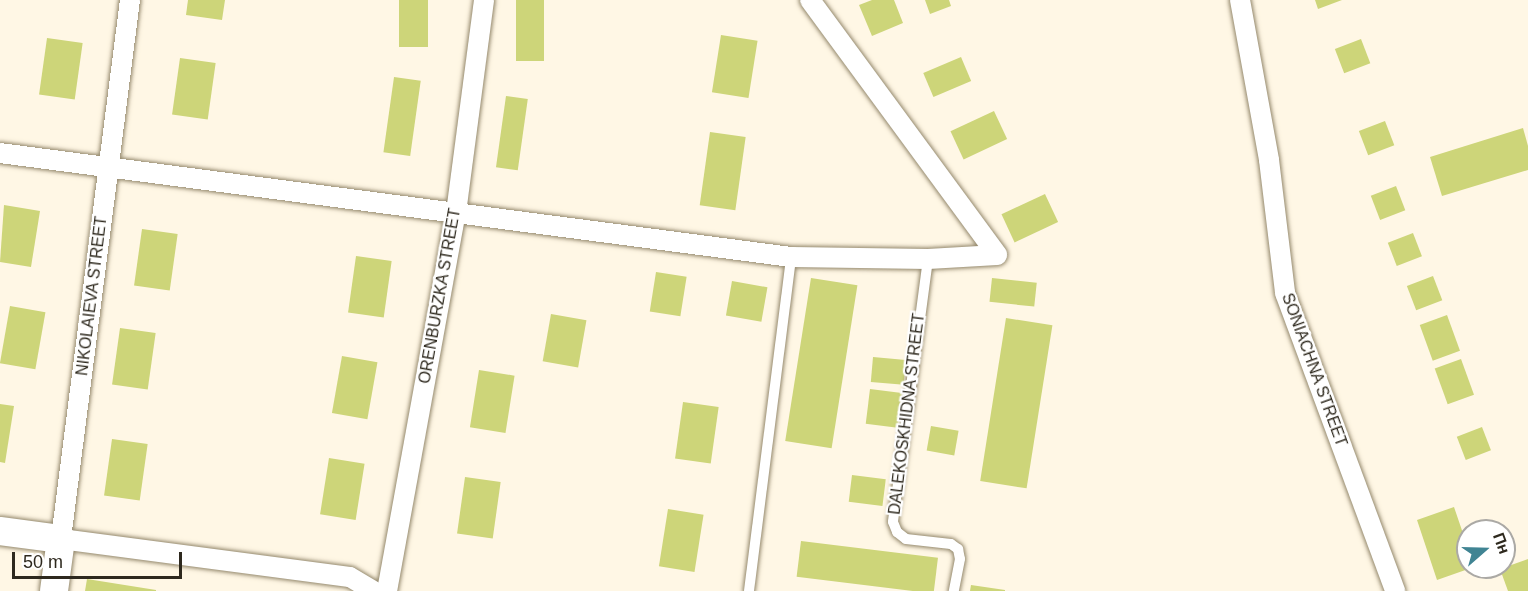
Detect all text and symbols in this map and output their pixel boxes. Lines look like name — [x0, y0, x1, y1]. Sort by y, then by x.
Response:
street label: ORENBURZKA STREET — [415, 206, 465, 386]
street label: NIKOLAIEVA STREET — [73, 215, 111, 377]
street label: SONIACHNA STREET — [1277, 290, 1351, 450]
street label: DALEKOSKHIDNA STREET — [885, 312, 929, 516]
north arrow — [1456, 519, 1516, 579]
text: Пн — [1490, 530, 1513, 556]
scale bar — [15, 540, 184, 578]
text: 50 m — [23, 552, 63, 572]

